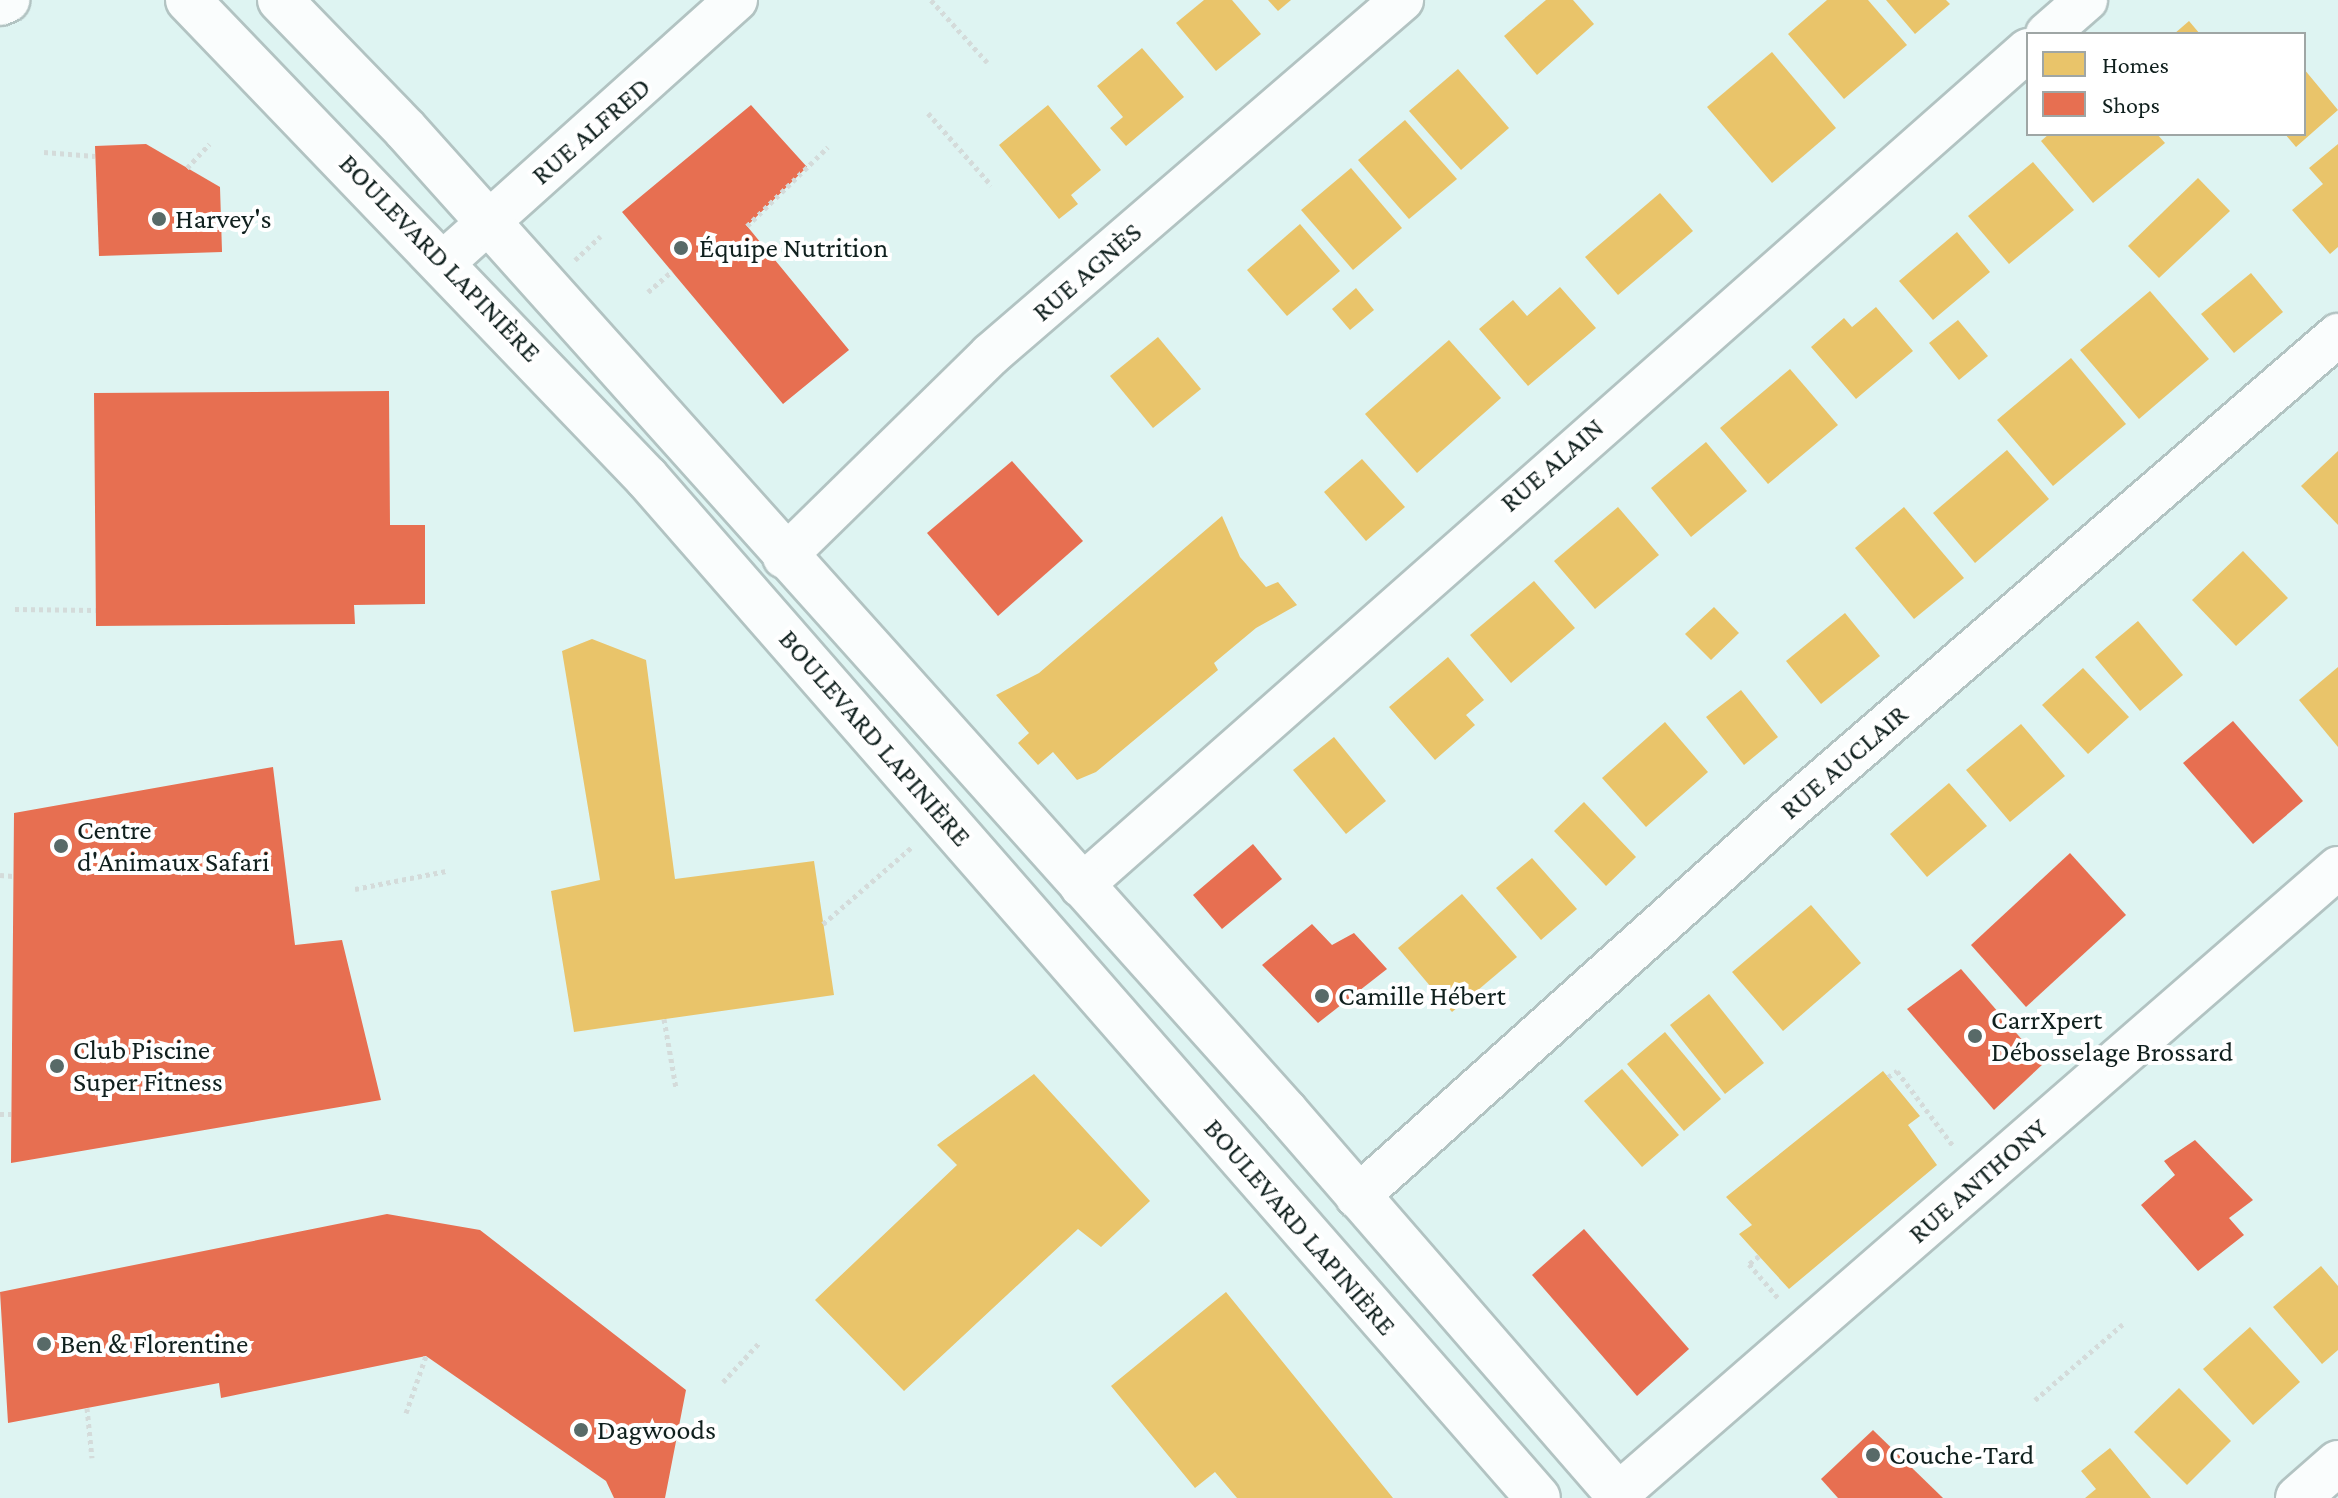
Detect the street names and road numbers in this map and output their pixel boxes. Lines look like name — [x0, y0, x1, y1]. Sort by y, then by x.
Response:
street label: RUE ALFRED — [525, 70, 657, 192]
street label: BOULEVARD LAPINIÈRE — [332, 147, 548, 369]
street label: RUE AGNÈS — [1025, 215, 1149, 329]
street label: RUE ALAIN — [1493, 411, 1611, 519]
street label: BOULEVARD LAPINIÈRE — [772, 623, 978, 853]
street label: RUE AUCLAIR — [1773, 698, 1915, 826]
street label: RUE ANTHONY — [1902, 1111, 2054, 1251]
street label: BOULEVARD LAPINIÈRE — [1197, 1112, 1403, 1342]

